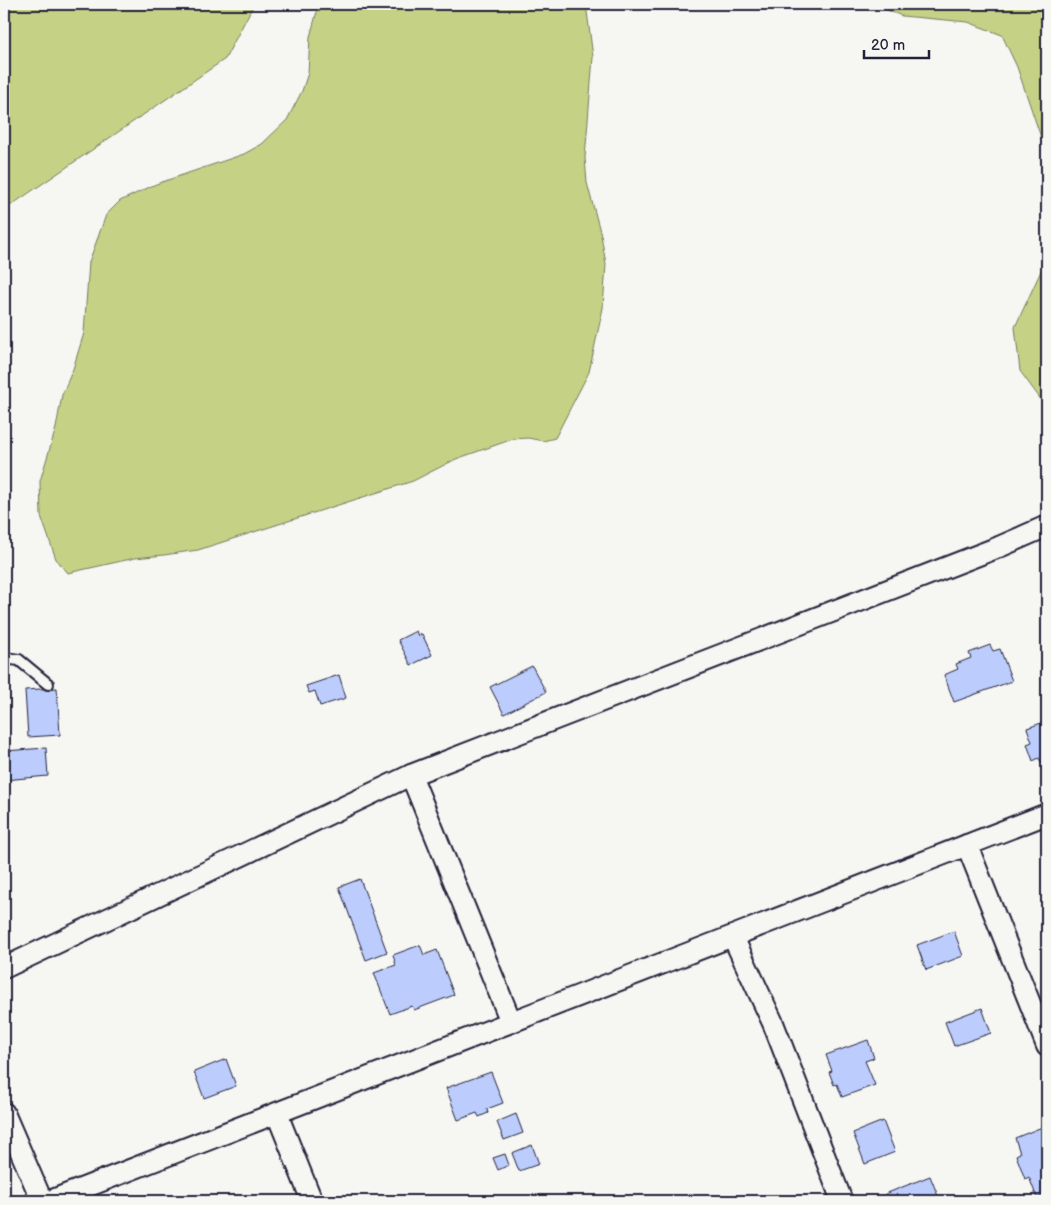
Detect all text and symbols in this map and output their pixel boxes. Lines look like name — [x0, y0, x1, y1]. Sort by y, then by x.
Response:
scale bar — [864, 28, 928, 60]
text: 20 m — [871, 36, 905, 55]

